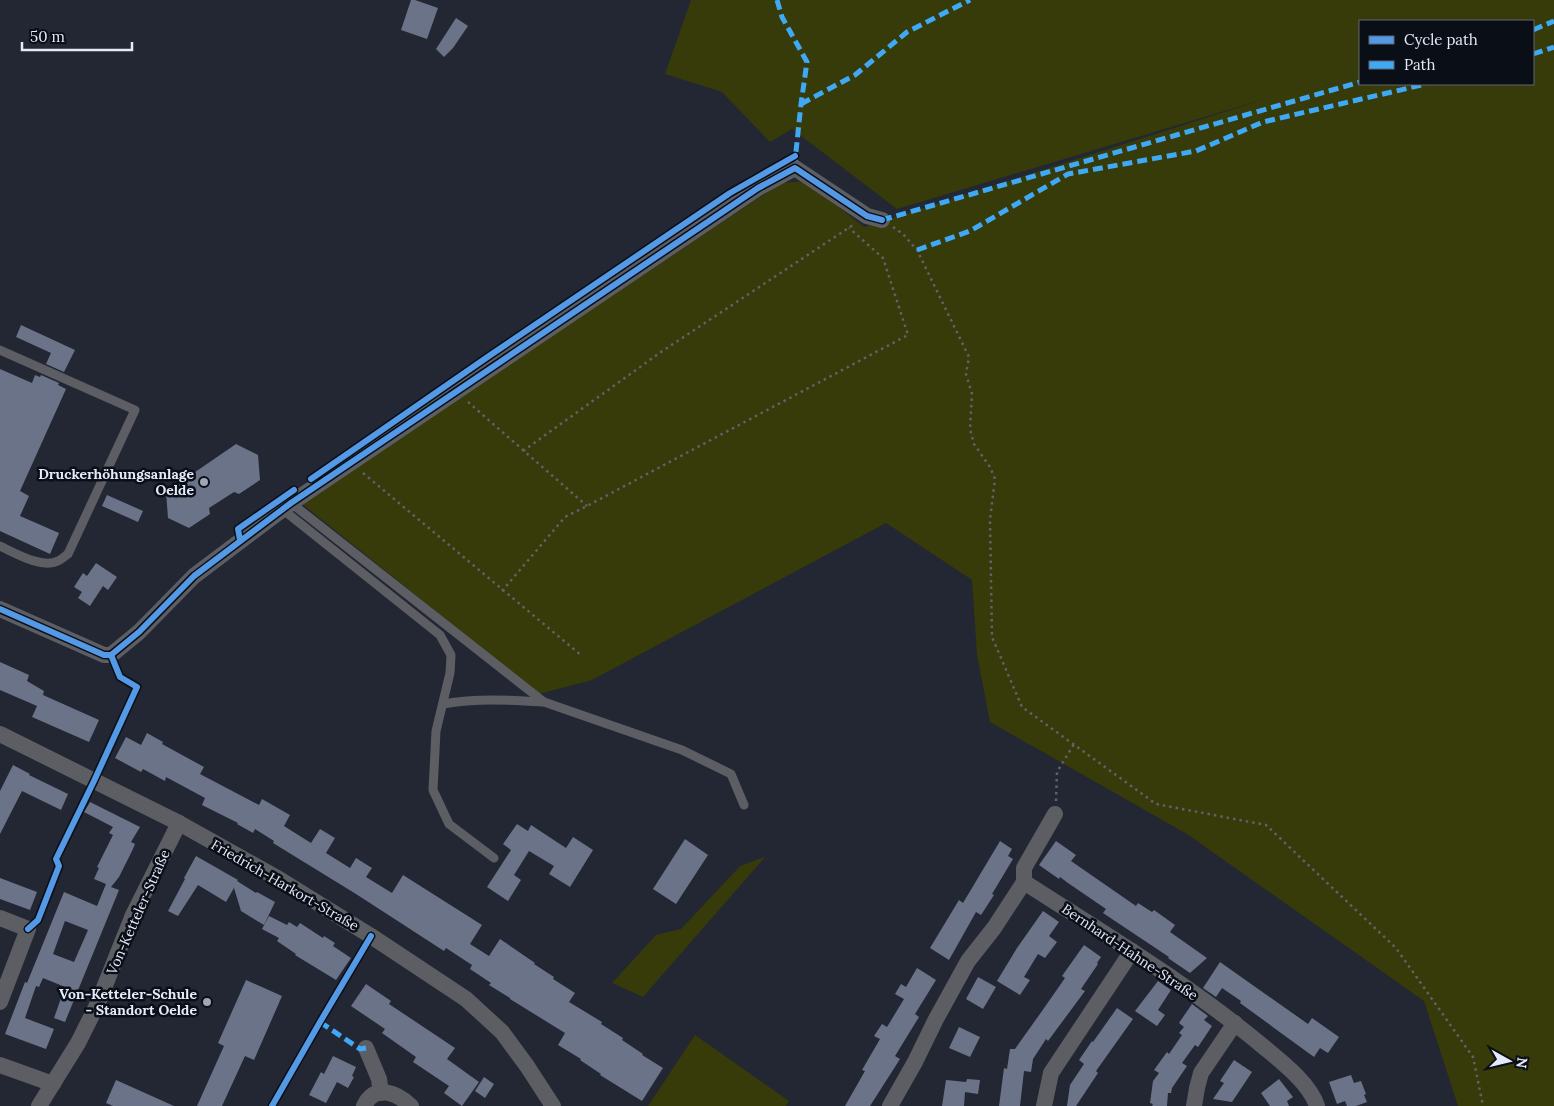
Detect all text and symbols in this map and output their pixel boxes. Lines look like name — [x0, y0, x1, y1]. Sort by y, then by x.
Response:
scale bar — [22, 20, 132, 52]
legend — [1359, 20, 1534, 85]
text: 50 m — [30, 27, 65, 46]
text: Cycle path — [1404, 30, 1478, 49]
text: Path — [1404, 55, 1435, 74]
place label: Druckerhöhungsanlage Oelde — [38, 465, 194, 499]
marker: Druckerhöhungsanlage Oelde — [198, 476, 210, 488]
street label: Friedrich-Harkort-Straße — [208, 835, 362, 935]
street label: Von-Ketteler-Straße — [102, 846, 174, 978]
street label: Bernhard-Hahne-Straße — [1059, 900, 1202, 1004]
place label: Von-Ketteler-Schule - Standort Oelde — [59, 985, 197, 1019]
marker: Von-Ketteler-Schule - Standort Oelde — [201, 996, 213, 1008]
north arrow — [1484, 1036, 1534, 1086]
text: N — [1512, 1056, 1532, 1070]

